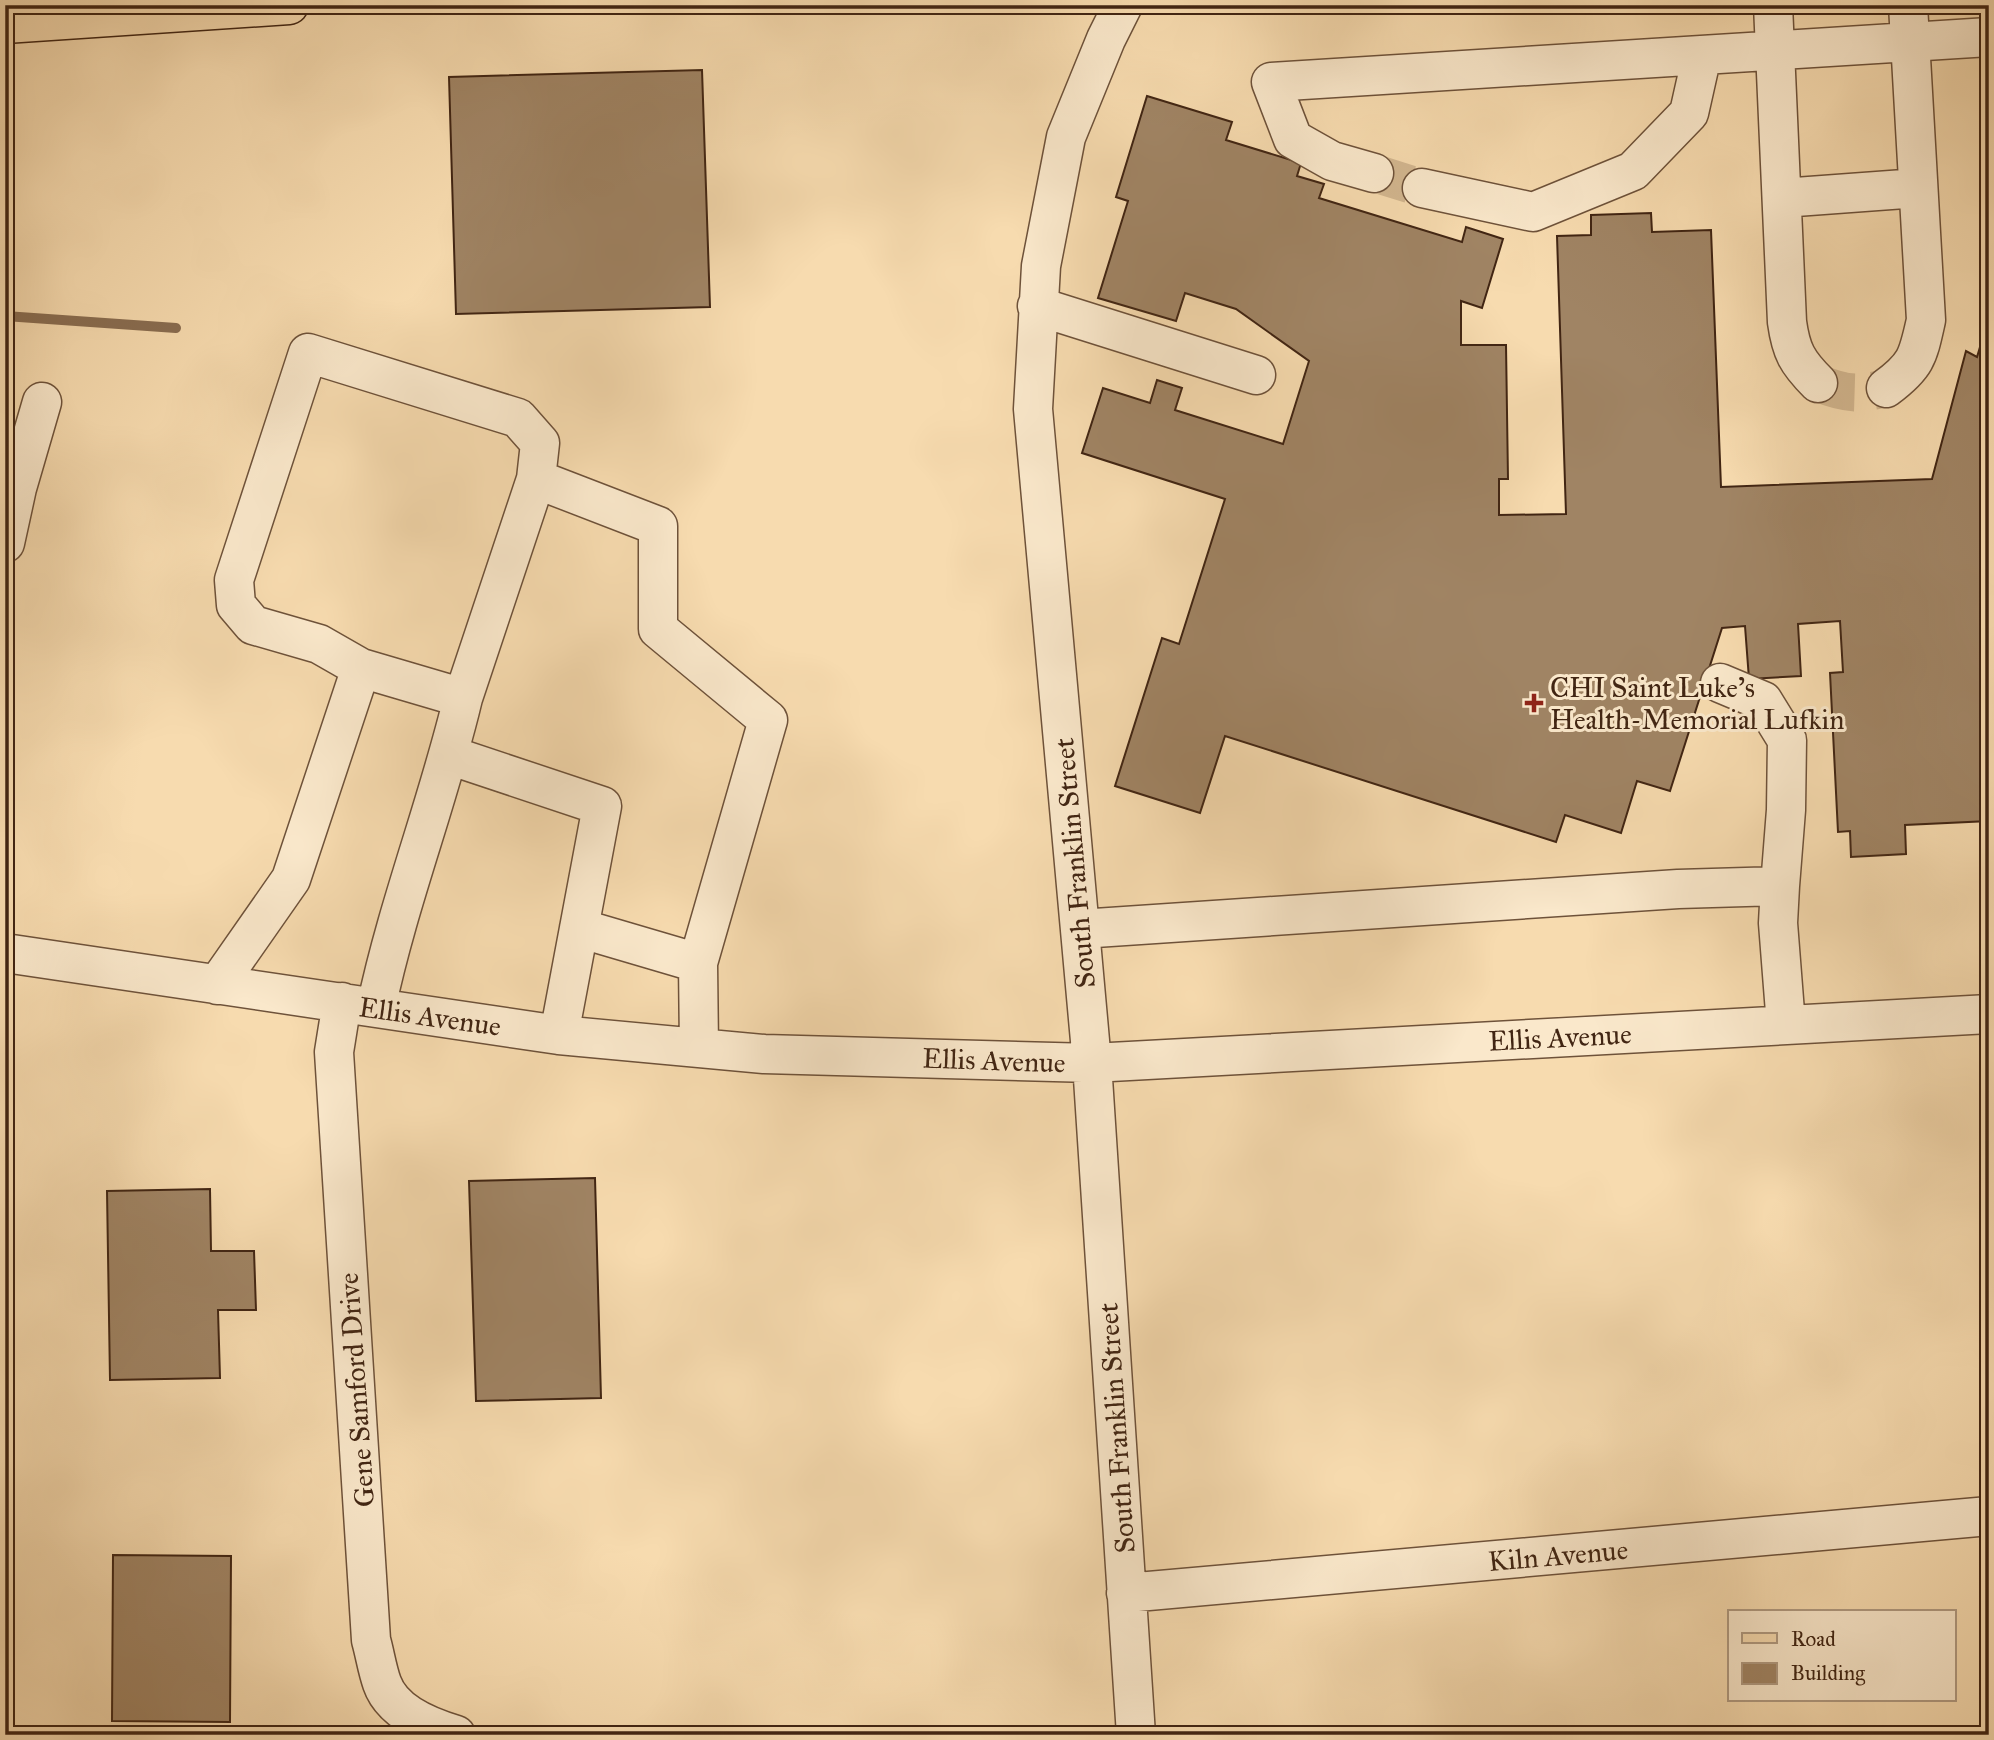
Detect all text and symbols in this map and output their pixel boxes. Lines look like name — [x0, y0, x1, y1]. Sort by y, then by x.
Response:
place label: CHI Saint Luke's Health-Memorial Lufkin — [1550, 670, 1844, 737]
marker: CHI Saint Luke's Health-Memorial Lufkin — [1524, 693, 1544, 713]
street label: South Franklin Street — [1046, 736, 1103, 989]
street label: Ellis Avenue — [357, 989, 503, 1044]
street label: Ellis Avenue — [1488, 1016, 1632, 1059]
street label: Ellis Avenue — [922, 1041, 1066, 1080]
street label: Gene Samford Drive — [331, 1271, 382, 1508]
street label: South Franklin Street — [1090, 1301, 1143, 1554]
street label: Kiln Avenue — [1487, 1532, 1629, 1579]
legend — [1728, 1610, 1955, 1702]
text: Road — [1791, 1626, 1836, 1652]
text: Building — [1791, 1660, 1865, 1686]

